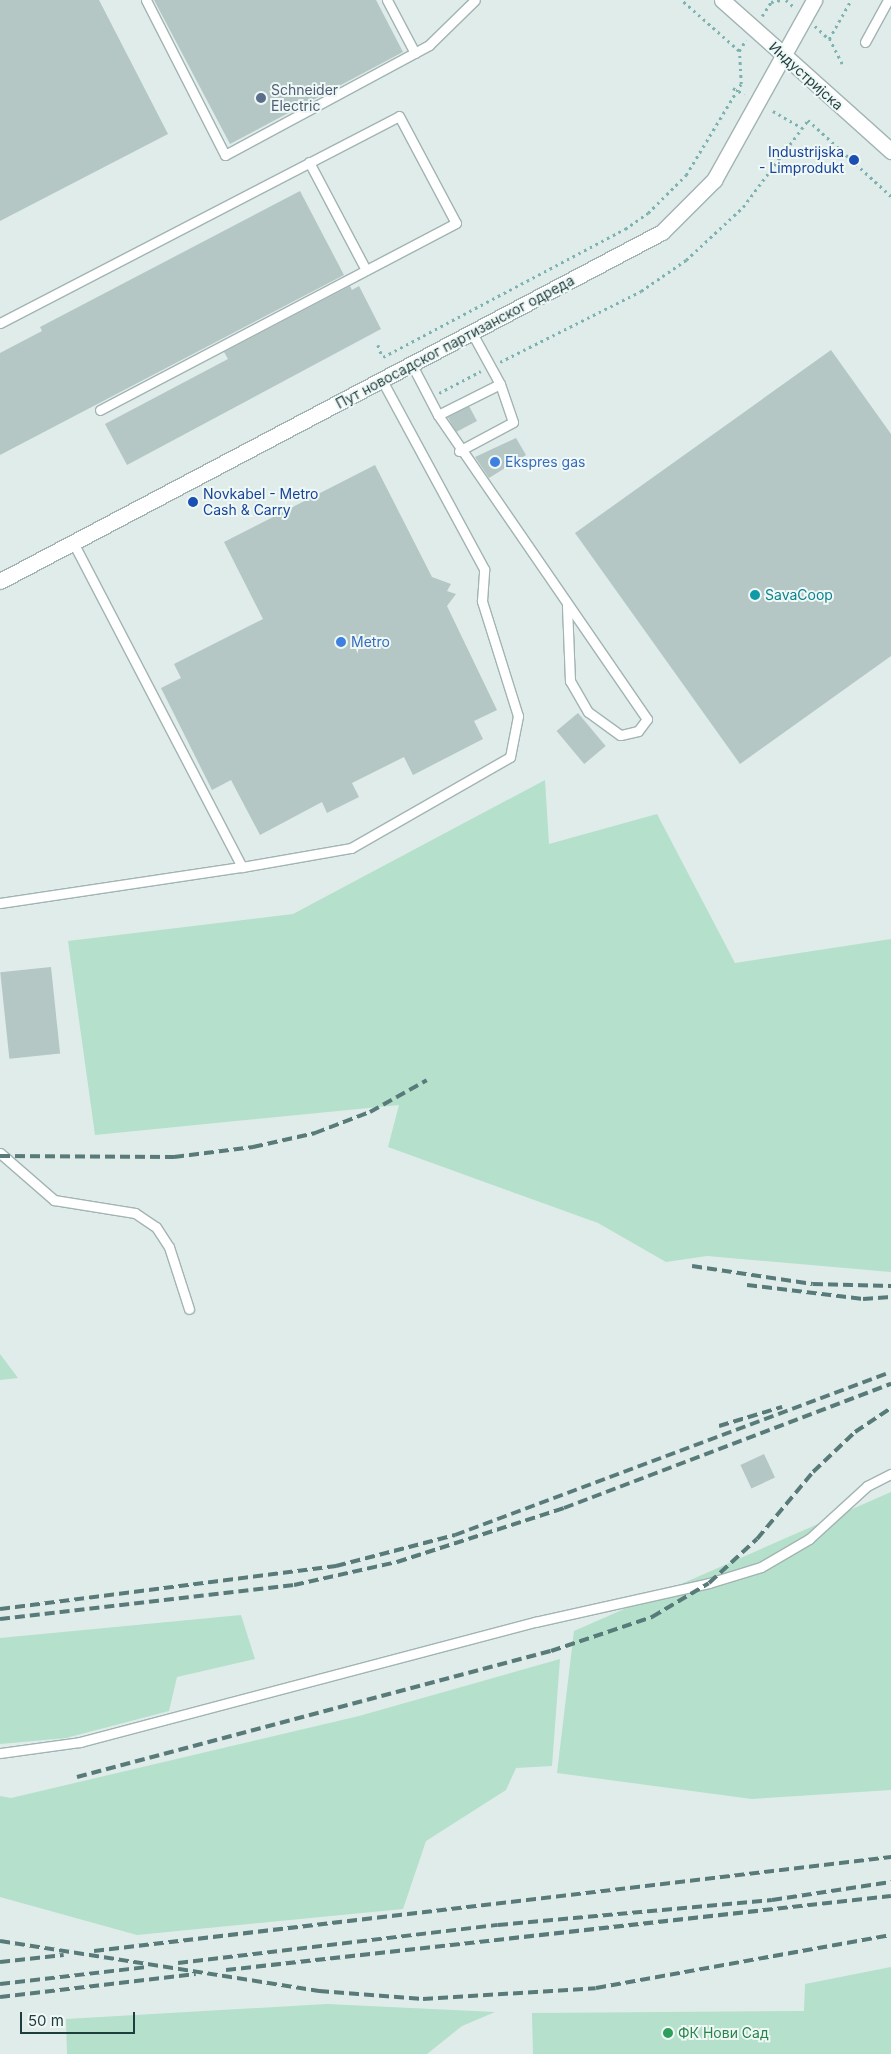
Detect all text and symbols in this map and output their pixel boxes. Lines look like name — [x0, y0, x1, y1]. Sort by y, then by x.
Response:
street label: Индустријска — [766, 38, 846, 114]
place label: Schneider Electric — [271, 82, 338, 114]
marker: Schneider Electric — [255, 92, 267, 104]
place label: Industrijska - Limprodukt — [759, 144, 844, 176]
marker: Industrijska - Limprodukt — [848, 154, 860, 166]
street label: Пут новосадског партизанског одреда — [333, 272, 577, 412]
place label: Ekspres gas — [505, 454, 585, 470]
marker: Ekspres gas — [489, 456, 501, 468]
place label: Novkabel - Metro Cash & Carry — [203, 486, 318, 518]
marker: Novkabel - Metro Cash & Carry — [187, 496, 199, 508]
place label: SavaCoop — [765, 587, 833, 603]
marker: SavaCoop — [749, 589, 761, 601]
place label: Metro — [351, 634, 390, 650]
marker: Metro — [335, 636, 347, 648]
scale bar — [22, 2002, 138, 2034]
text: 50 m — [28, 2011, 64, 2030]
place label: ФК Нови Сад — [678, 2025, 769, 2041]
marker: ФК Нови Сад — [662, 2027, 674, 2039]

